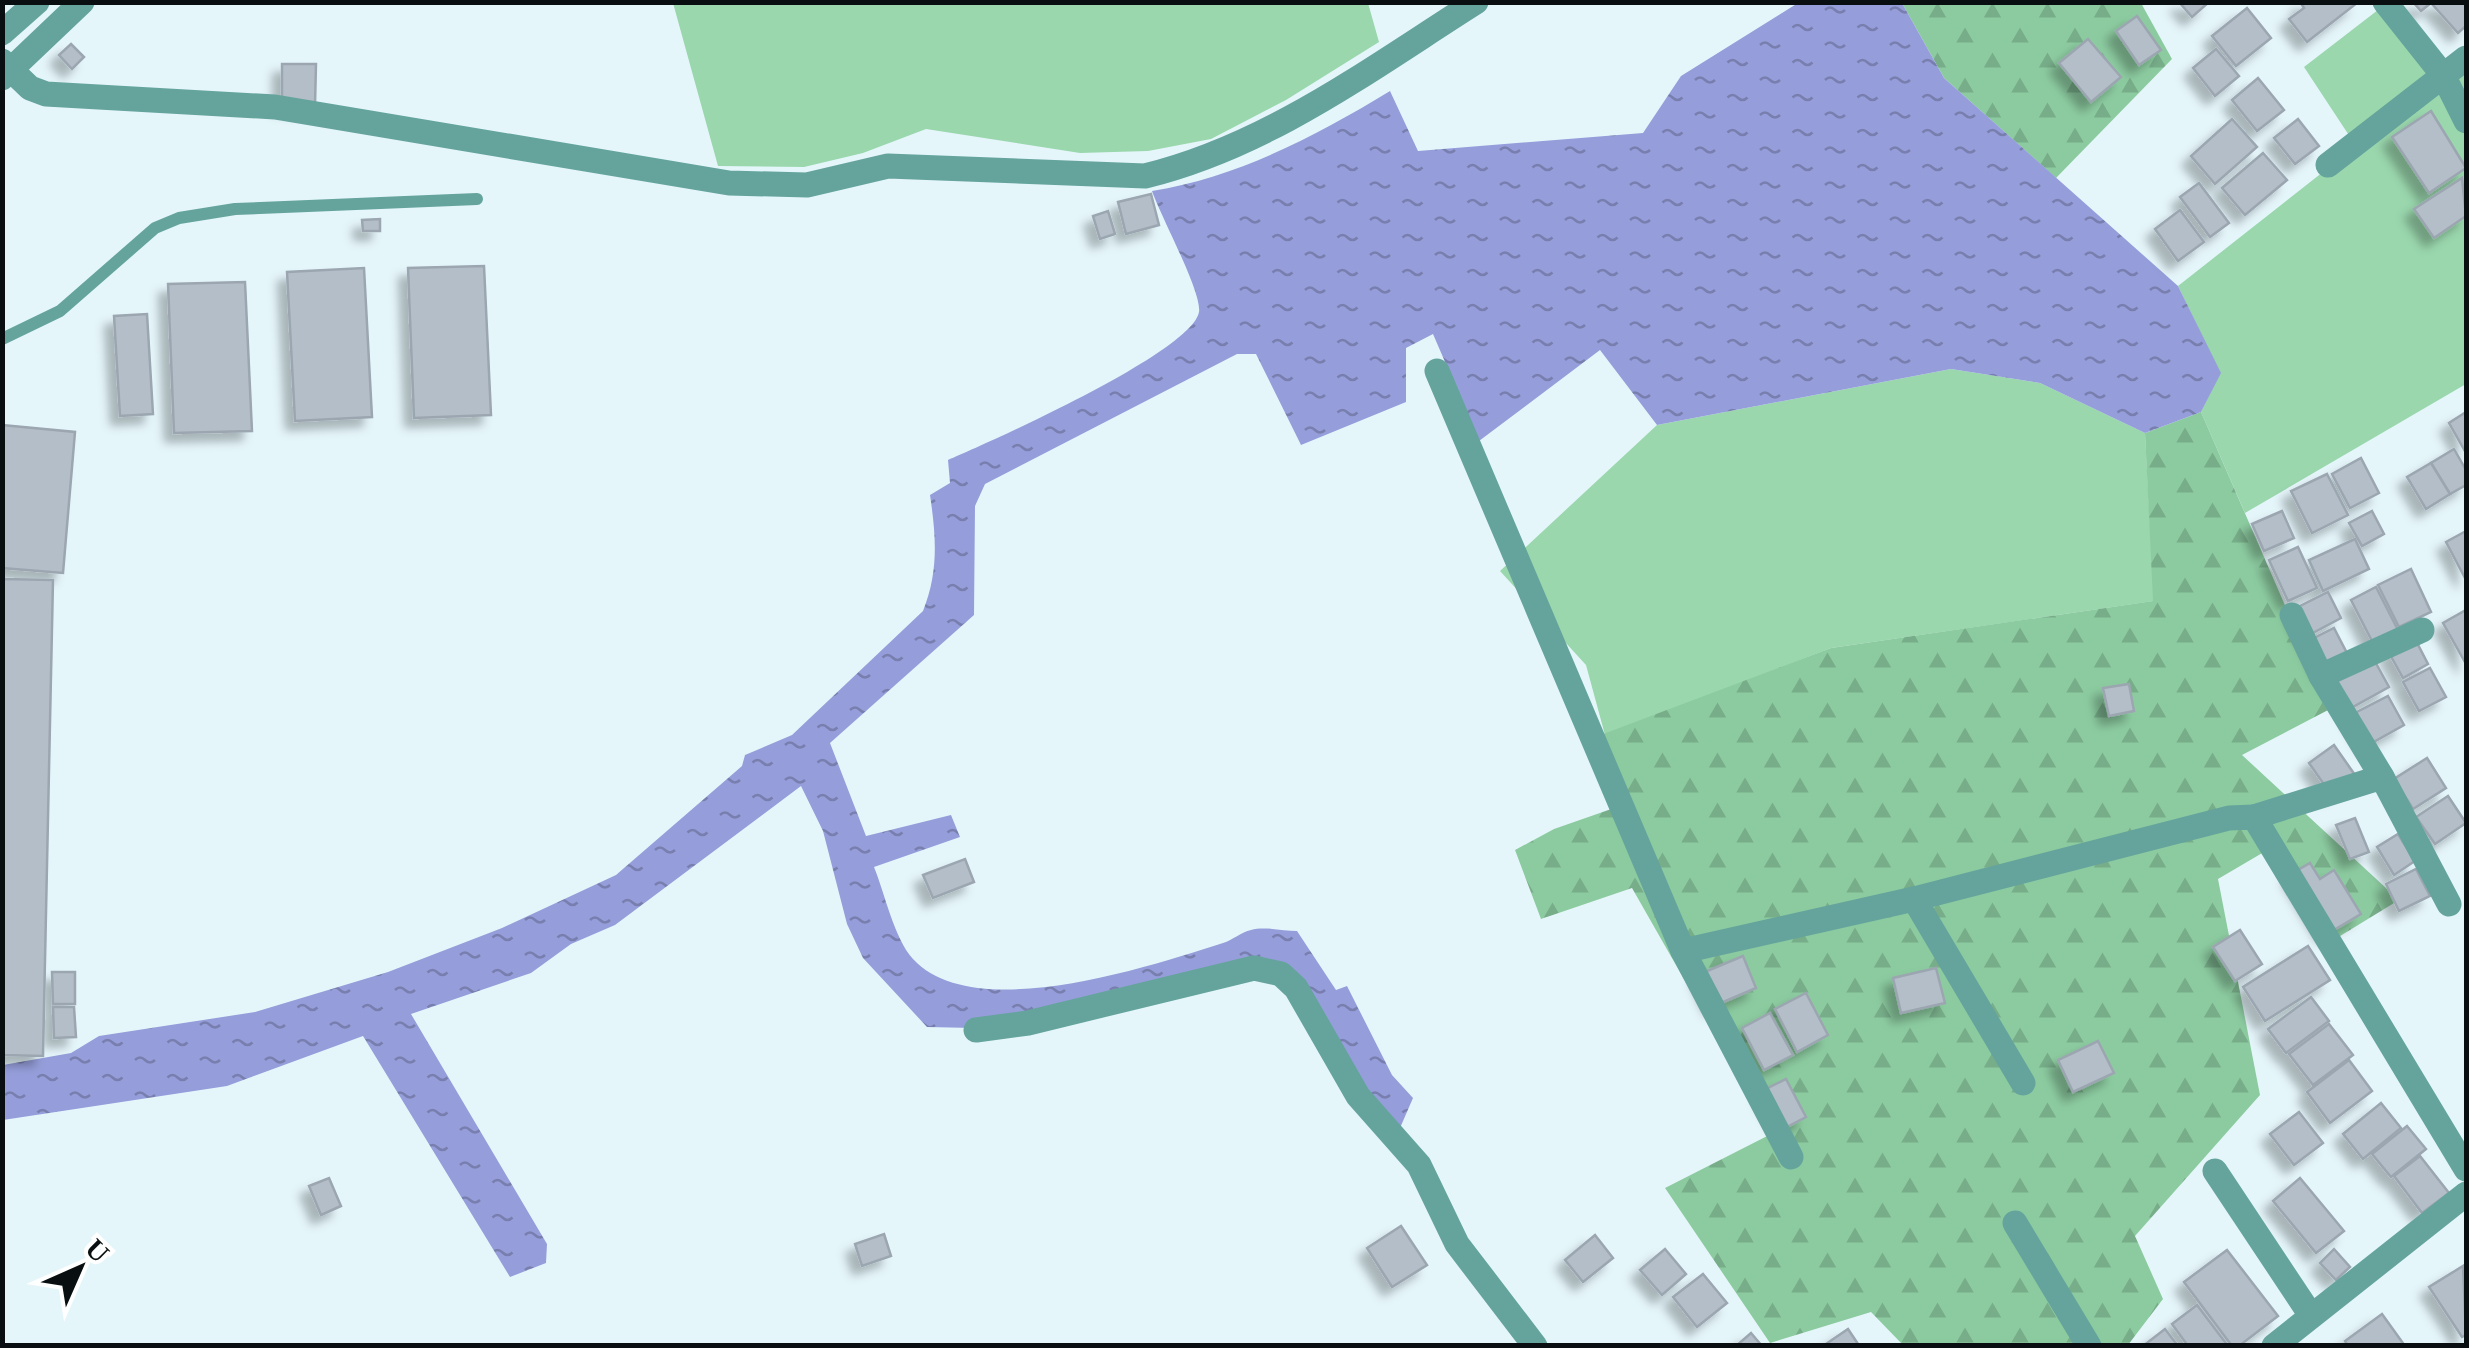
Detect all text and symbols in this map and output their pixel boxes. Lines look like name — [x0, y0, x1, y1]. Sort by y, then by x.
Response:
north arrow — [30, 1218, 130, 1318]
text: U — [79, 1233, 115, 1269]

